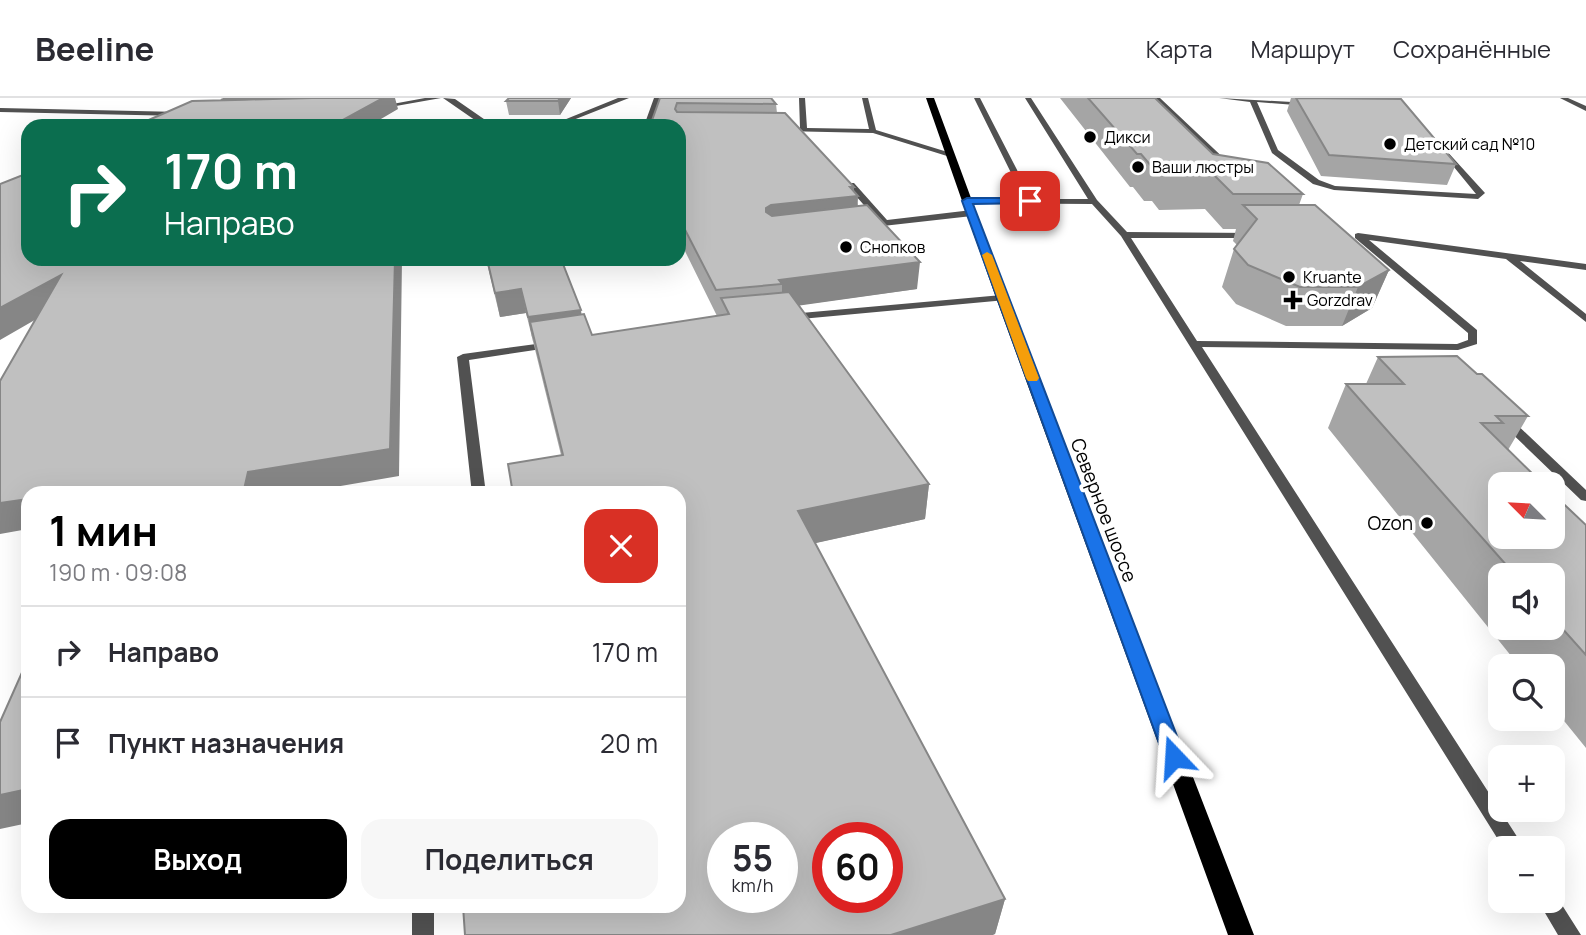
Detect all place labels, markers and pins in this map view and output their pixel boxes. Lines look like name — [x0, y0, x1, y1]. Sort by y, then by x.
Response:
place label: Дикси — [1104, 126, 1151, 148]
marker: Дикси — [1082, 129, 1098, 145]
place label: Детский сад №10 — [1404, 133, 1535, 155]
marker: Детский сад №10 — [1382, 136, 1398, 152]
place label: Ваши люстры — [1152, 156, 1254, 178]
marker: Ваши люстры — [1130, 159, 1146, 175]
pin — [1000, 171, 1060, 231]
place label: Снопков — [860, 236, 926, 258]
marker: Снопков — [838, 239, 854, 255]
place label: Kruante — [1303, 266, 1362, 288]
marker: Kruante — [1281, 269, 1297, 285]
place label: Gorzdrav — [1307, 289, 1373, 311]
marker: Gorzdrav — [1285, 292, 1301, 308]
place label: Ozon — [1367, 510, 1413, 536]
marker: Ozon — [1419, 515, 1435, 531]

